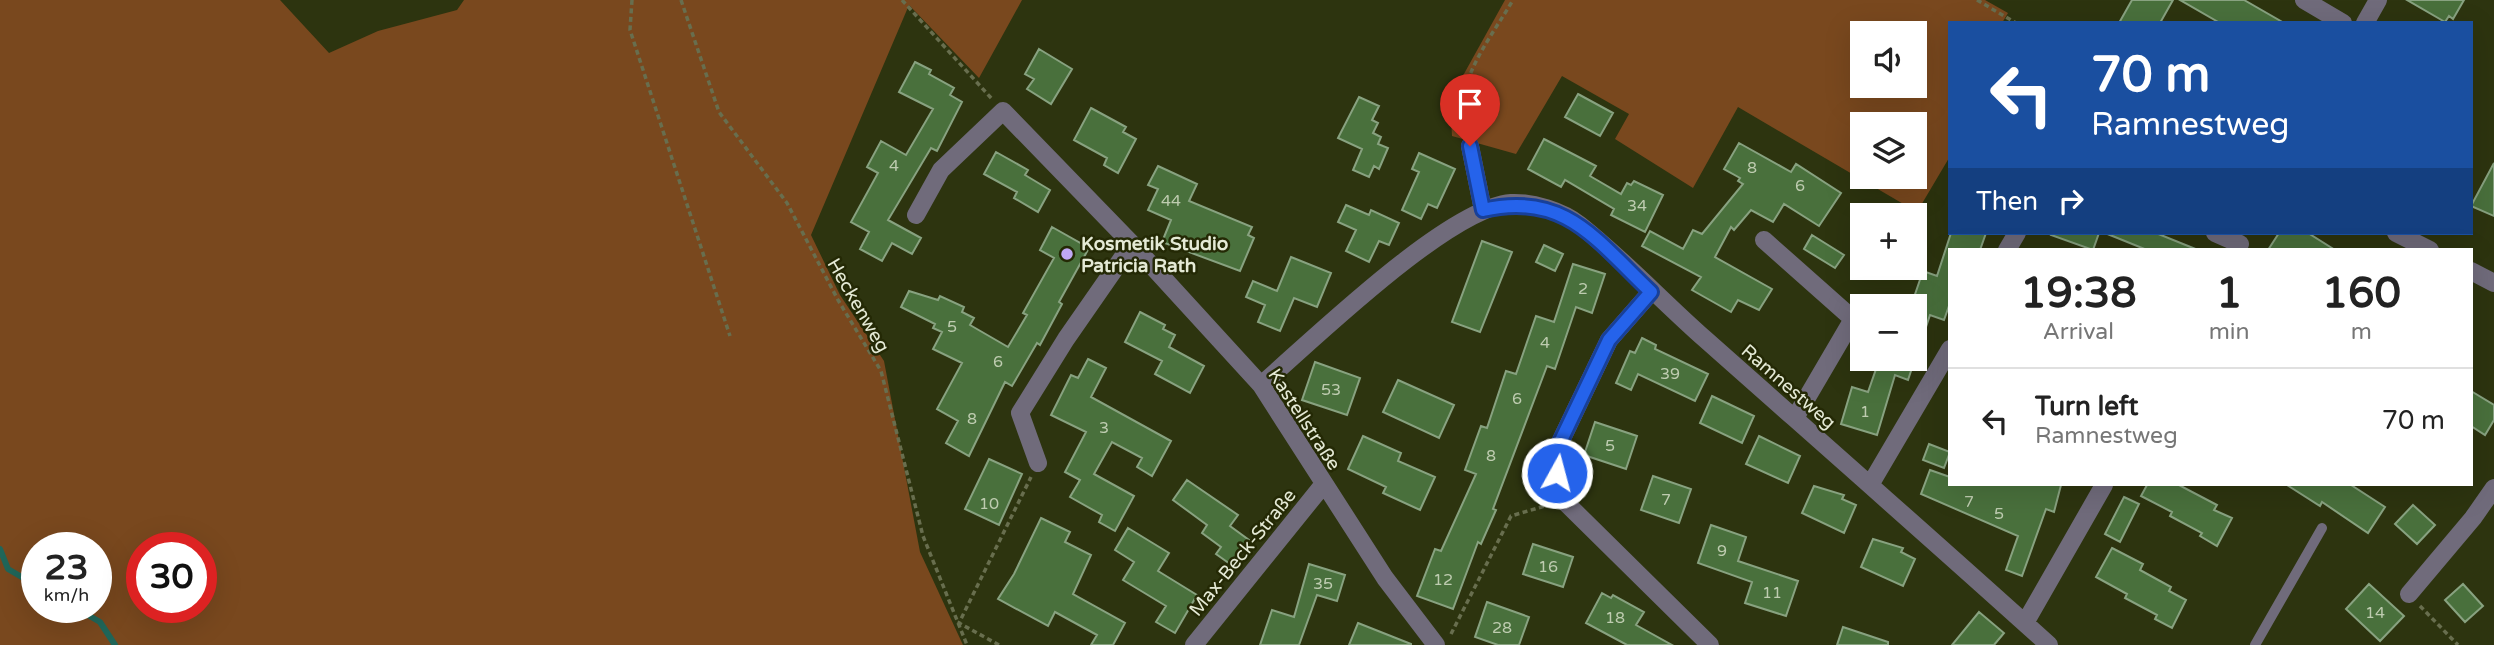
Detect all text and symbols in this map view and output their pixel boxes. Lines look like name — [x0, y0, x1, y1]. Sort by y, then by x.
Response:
map controls — [1850, 21, 1927, 371]
button: sound — [1850, 21, 1927, 98]
text: 70 m — [2091, 46, 2210, 105]
icon: left — [1976, 49, 2067, 140]
pin — [1440, 74, 1500, 146]
icon: arrive — [1451, 85, 1489, 123]
text: Ramnestweg — [2091, 106, 2289, 144]
button: layers — [1850, 112, 1927, 189]
house number: 4 — [889, 156, 899, 176]
house number: 8 — [1747, 158, 1757, 178]
house number: 6 — [1795, 176, 1805, 196]
icon: right — [2052, 182, 2090, 220]
text: Then — [1976, 186, 2038, 217]
house number: 44 — [1161, 191, 1181, 211]
house number: 34 — [1627, 196, 1647, 216]
button: + — [1850, 203, 1927, 280]
place label: Kosmetik Studio Patricia Rath — [1081, 233, 1228, 277]
marker: Kosmetik Studio Patricia Rath — [1059, 246, 1075, 262]
street label: Heckenweg — [822, 255, 894, 356]
text: 19:38 — [2020, 268, 2137, 319]
text: 1 — [2216, 268, 2242, 319]
text: 160 — [2322, 268, 2401, 319]
house number: 2 — [1578, 279, 1588, 299]
button: − — [1850, 294, 1927, 371]
house number: 5 — [947, 317, 957, 337]
text: Arrival — [2043, 318, 2114, 346]
text: min — [2209, 318, 2250, 346]
text: m — [2351, 318, 2372, 346]
house number: 4 — [1540, 333, 1550, 353]
street label: Ramnestweg — [1737, 340, 1840, 434]
house number: 6 — [993, 352, 1003, 372]
house number: 39 — [1660, 364, 1680, 384]
street label: Kastellstraße — [1263, 365, 1345, 474]
house number: 53 — [1321, 380, 1341, 400]
house number: 6 — [1512, 389, 1522, 409]
text: Turn left — [2035, 391, 2138, 422]
house number: 1 — [1860, 402, 1870, 422]
icon: left — [1976, 402, 2014, 440]
text: 70 m — [2382, 405, 2445, 436]
house number: 8 — [967, 409, 977, 429]
house number: 3 — [1099, 418, 1109, 438]
text: Ramnestweg — [2035, 422, 2178, 450]
position arrow — [1520, 436, 1594, 510]
house number: 5 — [1605, 436, 1615, 456]
house number: 8 — [1486, 446, 1496, 466]
street label: Max-Beck-Straße — [1185, 485, 1301, 621]
house number: 7 — [1661, 490, 1671, 510]
house number: 7 — [1964, 492, 1974, 512]
house number: 10 — [979, 494, 999, 514]
house number: 5 — [1994, 504, 2004, 524]
speed limit sign: 30 — [126, 532, 217, 623]
house number: 9 — [1717, 541, 1727, 561]
text: 23 — [45, 547, 88, 589]
house number: 16 — [1538, 557, 1558, 577]
house number: 12 — [1433, 570, 1453, 590]
house number: 35 — [1313, 574, 1333, 594]
house number: 11 — [1762, 583, 1782, 603]
text: km/h — [44, 584, 89, 606]
house number: 14 — [2365, 603, 2385, 623]
house number: 18 — [1605, 608, 1625, 628]
house number: 28 — [1492, 618, 1512, 638]

